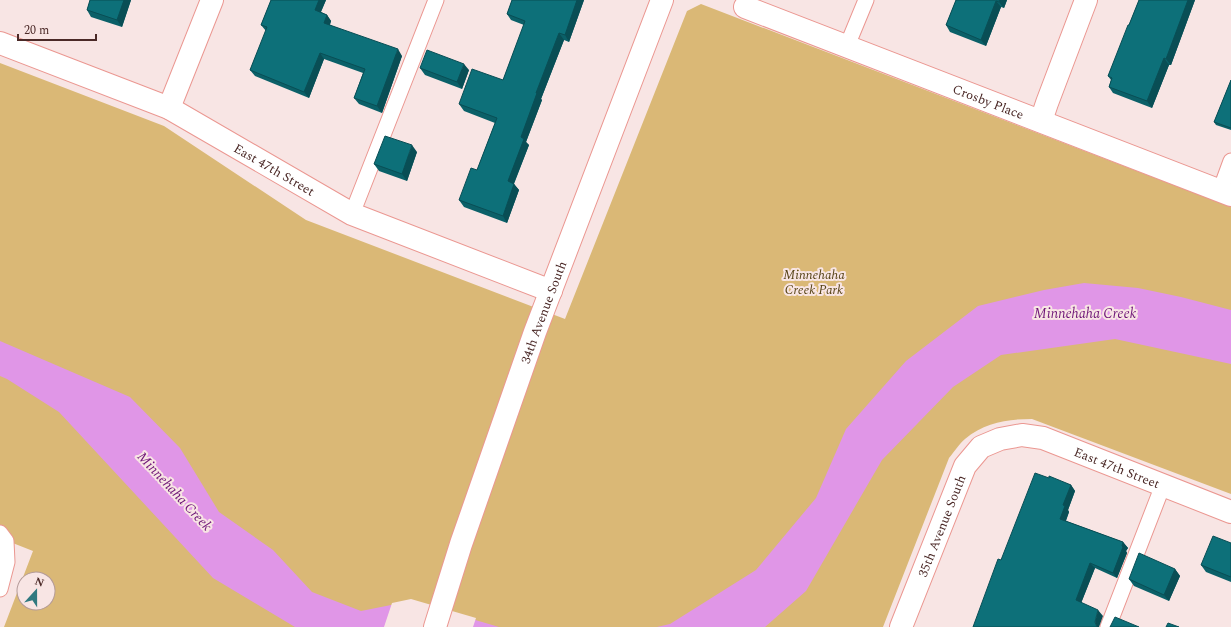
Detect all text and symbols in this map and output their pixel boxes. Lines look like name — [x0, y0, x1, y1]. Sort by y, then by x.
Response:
scale bar — [18, 16, 96, 42]
text: 20 m — [24, 21, 49, 40]
street label: Crosby Place — [950, 79, 1027, 125]
street label: East 47th Street — [230, 139, 319, 202]
street label: 34th Avenue South — [516, 258, 572, 366]
park label: Minnehaha Creek Park — [783, 265, 845, 300]
water label: Minnehaha Creek — [1034, 303, 1137, 324]
street label: East 47th Street — [1071, 442, 1163, 494]
water label: Minnehaha Creek — [132, 447, 218, 536]
street label: 35th Avenue South — [913, 472, 972, 580]
north arrow — [16, 571, 56, 611]
text: N — [32, 573, 47, 592]

